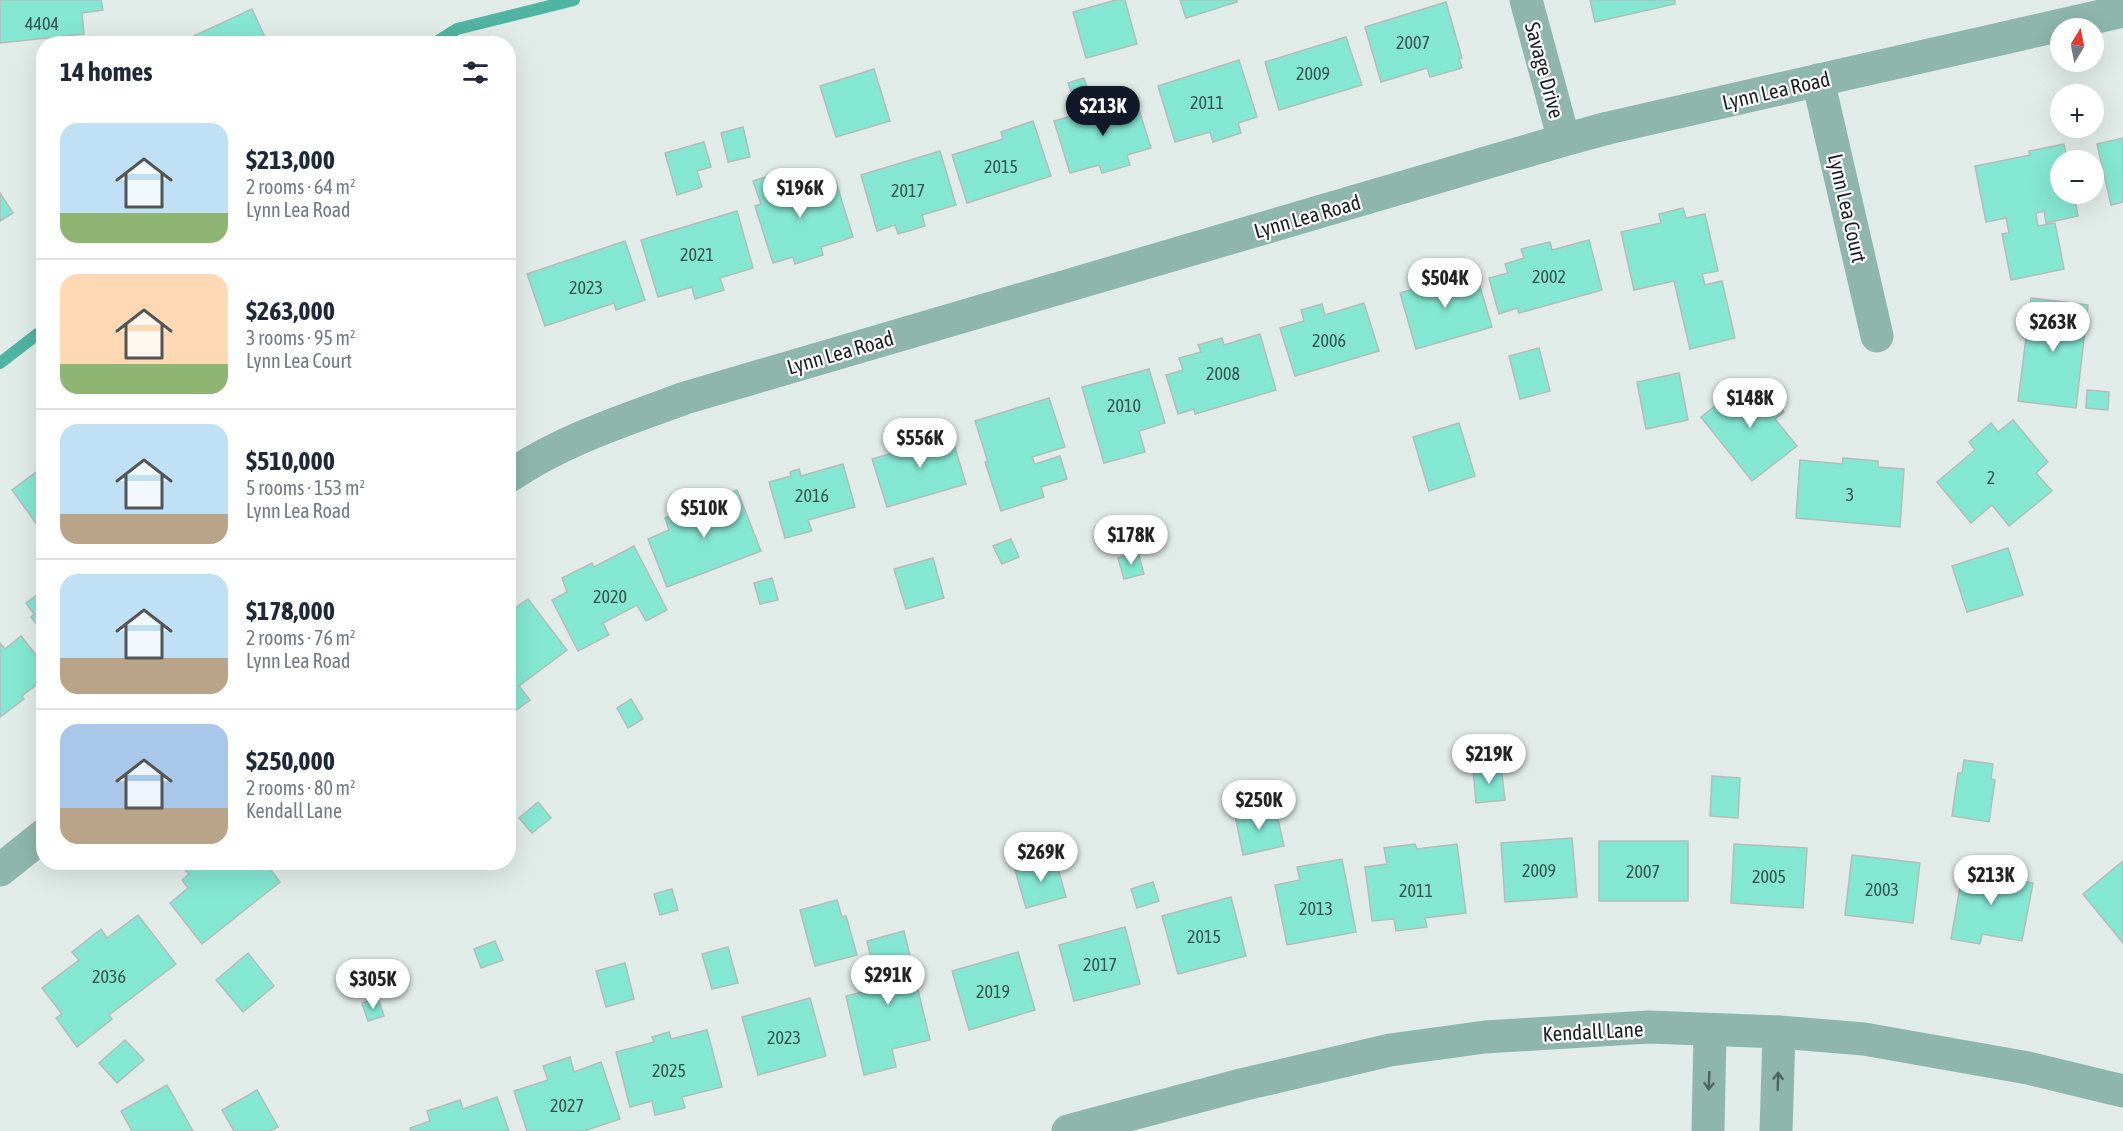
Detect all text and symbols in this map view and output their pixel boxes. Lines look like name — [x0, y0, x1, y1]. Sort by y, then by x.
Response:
house number: 4404 — [25, 13, 59, 34]
north arrow — [2050, 18, 2104, 72]
map controls — [2050, 18, 2104, 204]
street label: Savage Drive — [1521, 19, 1569, 121]
house number: 2007 — [1396, 32, 1430, 53]
icon: filters — [459, 56, 492, 89]
text: 14 homes — [60, 57, 153, 87]
house number: 2009 — [1296, 63, 1330, 84]
street label: Lynn Lea Road — [1720, 66, 1832, 114]
button: + — [2050, 84, 2104, 138]
pin: $213K — [1061, 86, 1145, 137]
house number: 2011 — [1190, 92, 1224, 113]
text: $213K — [1080, 94, 1126, 117]
text: $213,000 — [246, 145, 335, 175]
icon: home — [108, 147, 180, 219]
button: − — [2050, 150, 2104, 204]
street label: Lynn Lea Court — [1824, 151, 1872, 265]
house number: 2015 — [984, 156, 1018, 177]
pin: $196K — [758, 168, 842, 219]
text: 2 rooms · 64 m² — [246, 175, 356, 198]
text: $196K — [777, 176, 823, 199]
house number: 2017 — [891, 180, 925, 201]
street label: Lynn Lea Road — [1251, 189, 1363, 243]
text: Lynn Lea Road — [246, 198, 351, 221]
house number: 2021 — [680, 244, 714, 265]
pin: $504K — [1403, 258, 1487, 309]
text: $504K — [1422, 266, 1468, 289]
house number: 2002 — [1532, 266, 1566, 287]
house number: 2023 — [569, 277, 603, 298]
text: $263,000 — [246, 296, 335, 326]
icon: home — [108, 298, 180, 370]
pin: $263K — [2011, 302, 2095, 353]
text: $263K — [2030, 310, 2076, 333]
street label: Lynn Lea Road — [784, 325, 896, 379]
text: 3 rooms · 95 m² — [246, 326, 356, 349]
house number: 2006 — [1312, 330, 1346, 351]
text: Lynn Lea Court — [246, 349, 352, 372]
house number: 2008 — [1206, 363, 1240, 384]
pin: $148K — [1708, 378, 1792, 429]
text: $148K — [1727, 386, 1773, 409]
house number: 2010 — [1107, 395, 1141, 416]
pin: $556K — [878, 418, 962, 469]
text: $556K — [897, 426, 943, 449]
text: $510,000 — [246, 446, 335, 476]
icon: home — [108, 448, 180, 520]
house number: 2 — [1987, 467, 1995, 488]
text: 5 rooms · 153 m² — [246, 476, 365, 499]
house number: 3 — [1846, 484, 1854, 505]
house number: 2016 — [795, 485, 829, 506]
pin: $510K — [662, 488, 746, 539]
text: $510K — [681, 496, 727, 519]
text: Lynn Lea Road — [246, 499, 351, 522]
pin: $178K — [1089, 515, 1173, 566]
text: $178K — [1108, 523, 1154, 546]
house number: 2020 — [593, 586, 627, 607]
text: $178,000 — [246, 596, 335, 626]
icon: home — [108, 598, 180, 670]
text: 2 rooms · 76 m² — [246, 626, 356, 649]
text: Lynn Lea Road — [246, 649, 351, 672]
pin: $219K — [1447, 734, 1531, 785]
text: $219K — [1466, 742, 1512, 765]
text: $250,000 — [246, 746, 335, 776]
icon: home — [108, 748, 180, 820]
text: 2 rooms · 80 m² — [246, 776, 356, 799]
pin: $250K — [1217, 780, 1301, 831]
text: $250K — [1236, 788, 1282, 811]
text: Kendall Lane — [246, 799, 342, 822]
pin: $269K — [999, 832, 1083, 883]
text: $269K — [1018, 840, 1064, 863]
pin: $213K — [1949, 855, 2033, 906]
house number: 2009 — [1522, 860, 1556, 881]
house number: 2007 — [1626, 861, 1660, 882]
text: $213K — [1968, 863, 2014, 886]
house number: 2005 — [1752, 866, 1786, 887]
house number: 2003 — [1865, 879, 1899, 900]
house number: 2011 — [1399, 880, 1433, 901]
house number: 2013 — [1299, 898, 1333, 919]
house number: 2015 — [1187, 926, 1221, 947]
house number: 2017 — [1083, 954, 1117, 975]
pin: $291K — [846, 955, 930, 1006]
pin: $305K — [331, 959, 415, 1010]
text: $291K — [865, 963, 911, 986]
house number: 2036 — [92, 966, 126, 987]
text: $305K — [350, 967, 396, 990]
house number: 2019 — [976, 981, 1010, 1002]
street label: Kendall Lane — [1542, 1016, 1644, 1046]
house number: 2023 — [767, 1027, 801, 1048]
house number: 2025 — [652, 1060, 686, 1081]
one-way arrow — [1703, 1070, 1715, 1090]
one-way arrow — [1773, 1072, 1784, 1092]
house number: 2027 — [550, 1095, 584, 1116]

